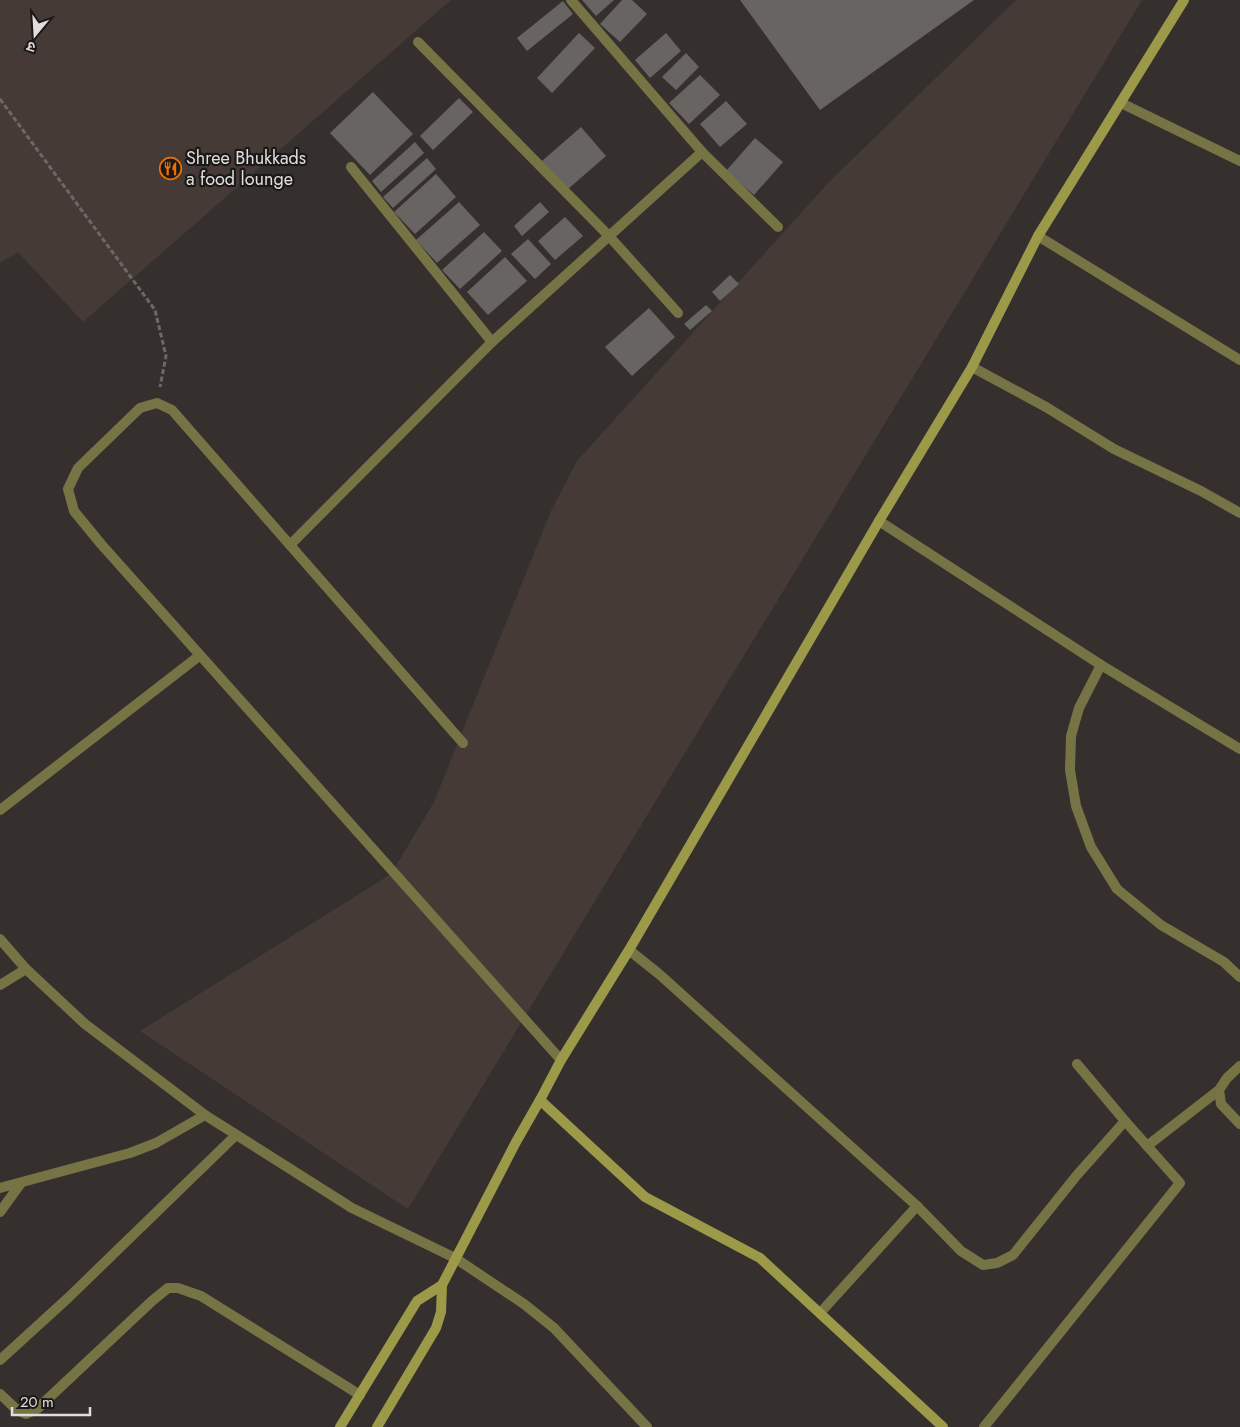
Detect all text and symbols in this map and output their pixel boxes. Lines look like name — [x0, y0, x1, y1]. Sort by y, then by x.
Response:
north arrow — [10, 10, 60, 60]
text: उ — [23, 36, 38, 58]
place label: Shree Bhukkads a food lounge — [186, 145, 306, 192]
restaurant icon: Shree Bhukkads a food lounge — [158, 156, 182, 180]
scale bar — [12, 1384, 90, 1416]
text: 20 m — [20, 1391, 54, 1413]

